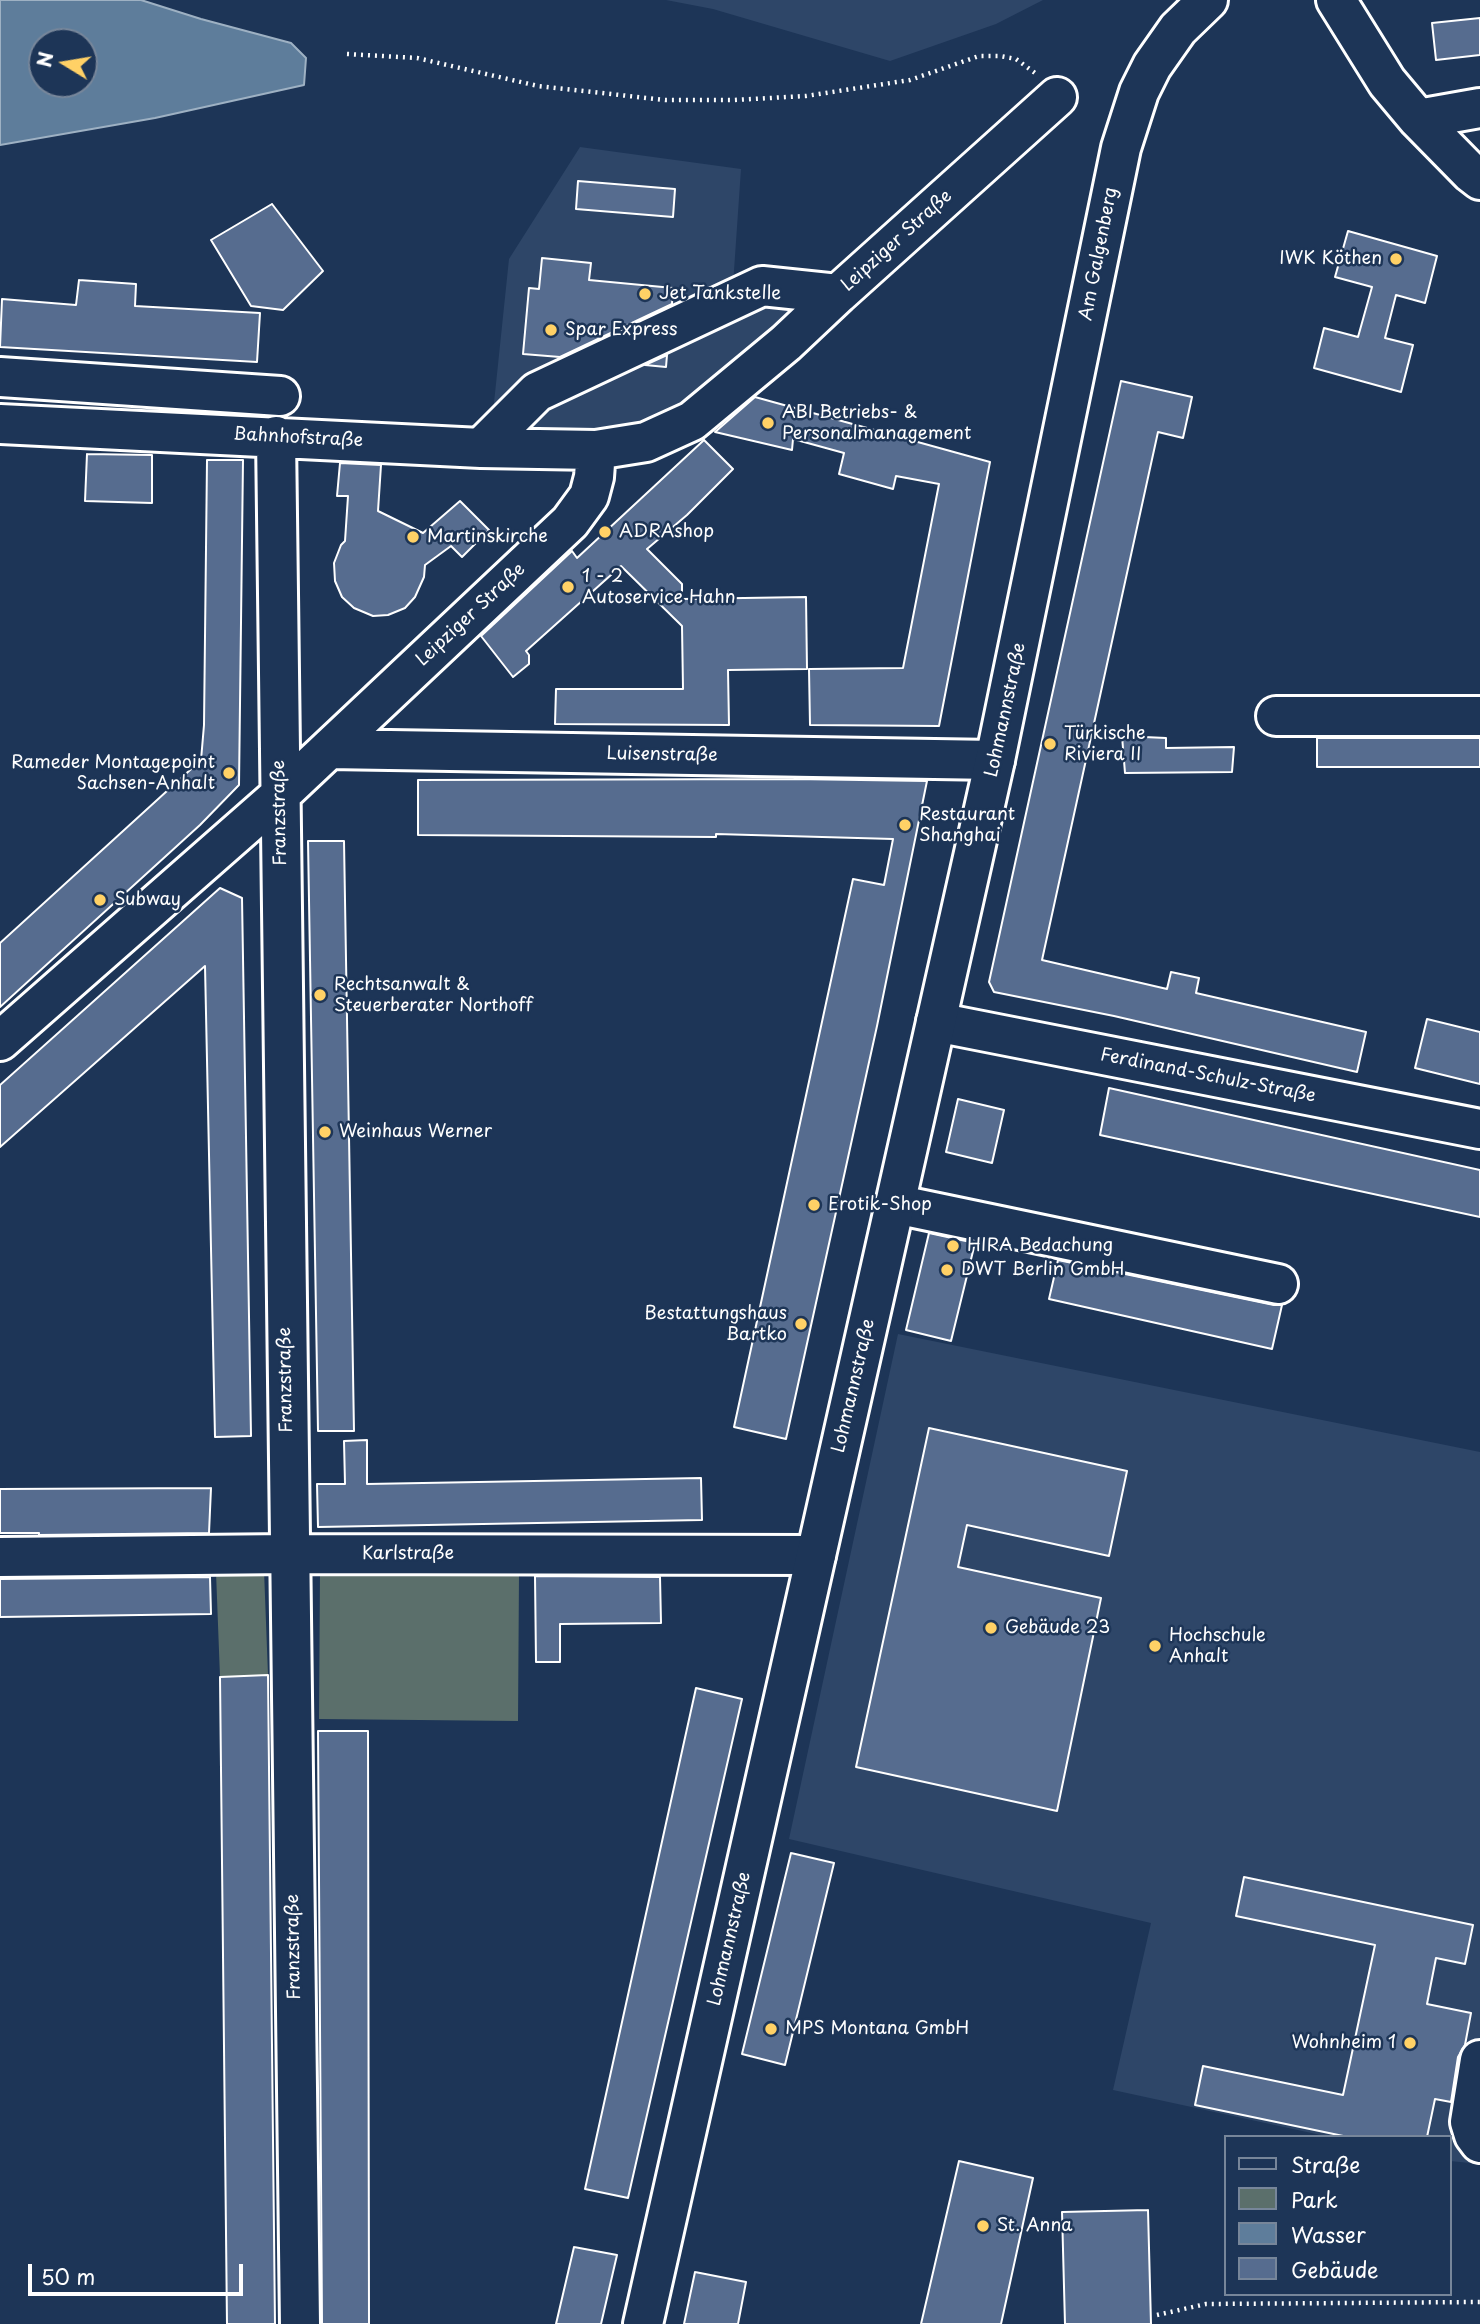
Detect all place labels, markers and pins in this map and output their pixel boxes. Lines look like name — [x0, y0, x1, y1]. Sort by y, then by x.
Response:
place label: IWK Köthen — [1279, 248, 1382, 270]
marker: IWK Köthen — [1388, 251, 1404, 267]
place label: Jet Tankstelle — [659, 283, 781, 305]
marker: Jet Tankstelle — [637, 286, 653, 302]
place label: Spar Express — [565, 319, 678, 341]
marker: Spar Express — [543, 322, 559, 338]
place label: ABI Betriebs- & Personalmanagement — [782, 402, 971, 444]
marker: ABI Betriebs- & Personalmanagement — [760, 415, 776, 431]
place label: ADRAshop — [619, 521, 714, 543]
marker: ADRAshop — [597, 524, 613, 540]
place label: Martinskirche — [427, 526, 548, 548]
marker: Martinskirche — [405, 529, 421, 545]
place label: 1 - 2 Autoservice Hahn — [582, 566, 736, 608]
marker: 1 - 2 Autoservice Hahn — [560, 579, 576, 595]
place label: Türkische Riviera II — [1064, 723, 1145, 766]
marker: Türkische Riviera II — [1042, 736, 1058, 752]
place label: Rameder Montagepoint Sachsen-Anhalt — [11, 752, 215, 794]
marker: Rameder Montagepoint Sachsen-Anhalt — [221, 765, 237, 781]
place label: Restaurant Shanghai — [919, 804, 1015, 846]
marker: Restaurant Shanghai — [897, 817, 913, 833]
place label: Subway — [114, 889, 181, 911]
marker: Subway — [92, 892, 108, 908]
place label: Rechtsanwalt & Steuerberater Northoff — [334, 974, 533, 1016]
marker: Rechtsanwalt & Steuerberater Northoff — [312, 987, 328, 1003]
place label: Weinhaus Werner — [339, 1121, 492, 1143]
marker: Weinhaus Werner — [317, 1124, 333, 1140]
place label: Erotik-Shop — [828, 1194, 932, 1216]
marker: Erotik-Shop — [806, 1197, 822, 1213]
place label: HIRA Bedachung — [967, 1235, 1113, 1257]
marker: HIRA Bedachung — [945, 1238, 961, 1254]
place label: DWT Berlin GmbH — [961, 1259, 1125, 1281]
marker: DWT Berlin GmbH — [939, 1262, 955, 1278]
place label: Bestattungshaus Bartko — [644, 1303, 787, 1346]
marker: Bestattungshaus Bartko — [793, 1316, 809, 1332]
place label: Gebäude 23 — [1005, 1617, 1110, 1639]
marker: Gebäude 23 — [983, 1620, 999, 1636]
place label: Hochschule Anhalt — [1169, 1625, 1266, 1668]
marker: Hochschule Anhalt — [1147, 1638, 1163, 1654]
place label: MPS Montana GmbH — [785, 2018, 969, 2040]
marker: MPS Montana GmbH — [763, 2021, 779, 2037]
place label: Wohnheim 1 — [1292, 2032, 1396, 2054]
marker: Wohnheim 1 — [1402, 2035, 1418, 2051]
place label: St. Anna — [997, 2215, 1072, 2237]
marker: St. Anna — [975, 2218, 991, 2234]

